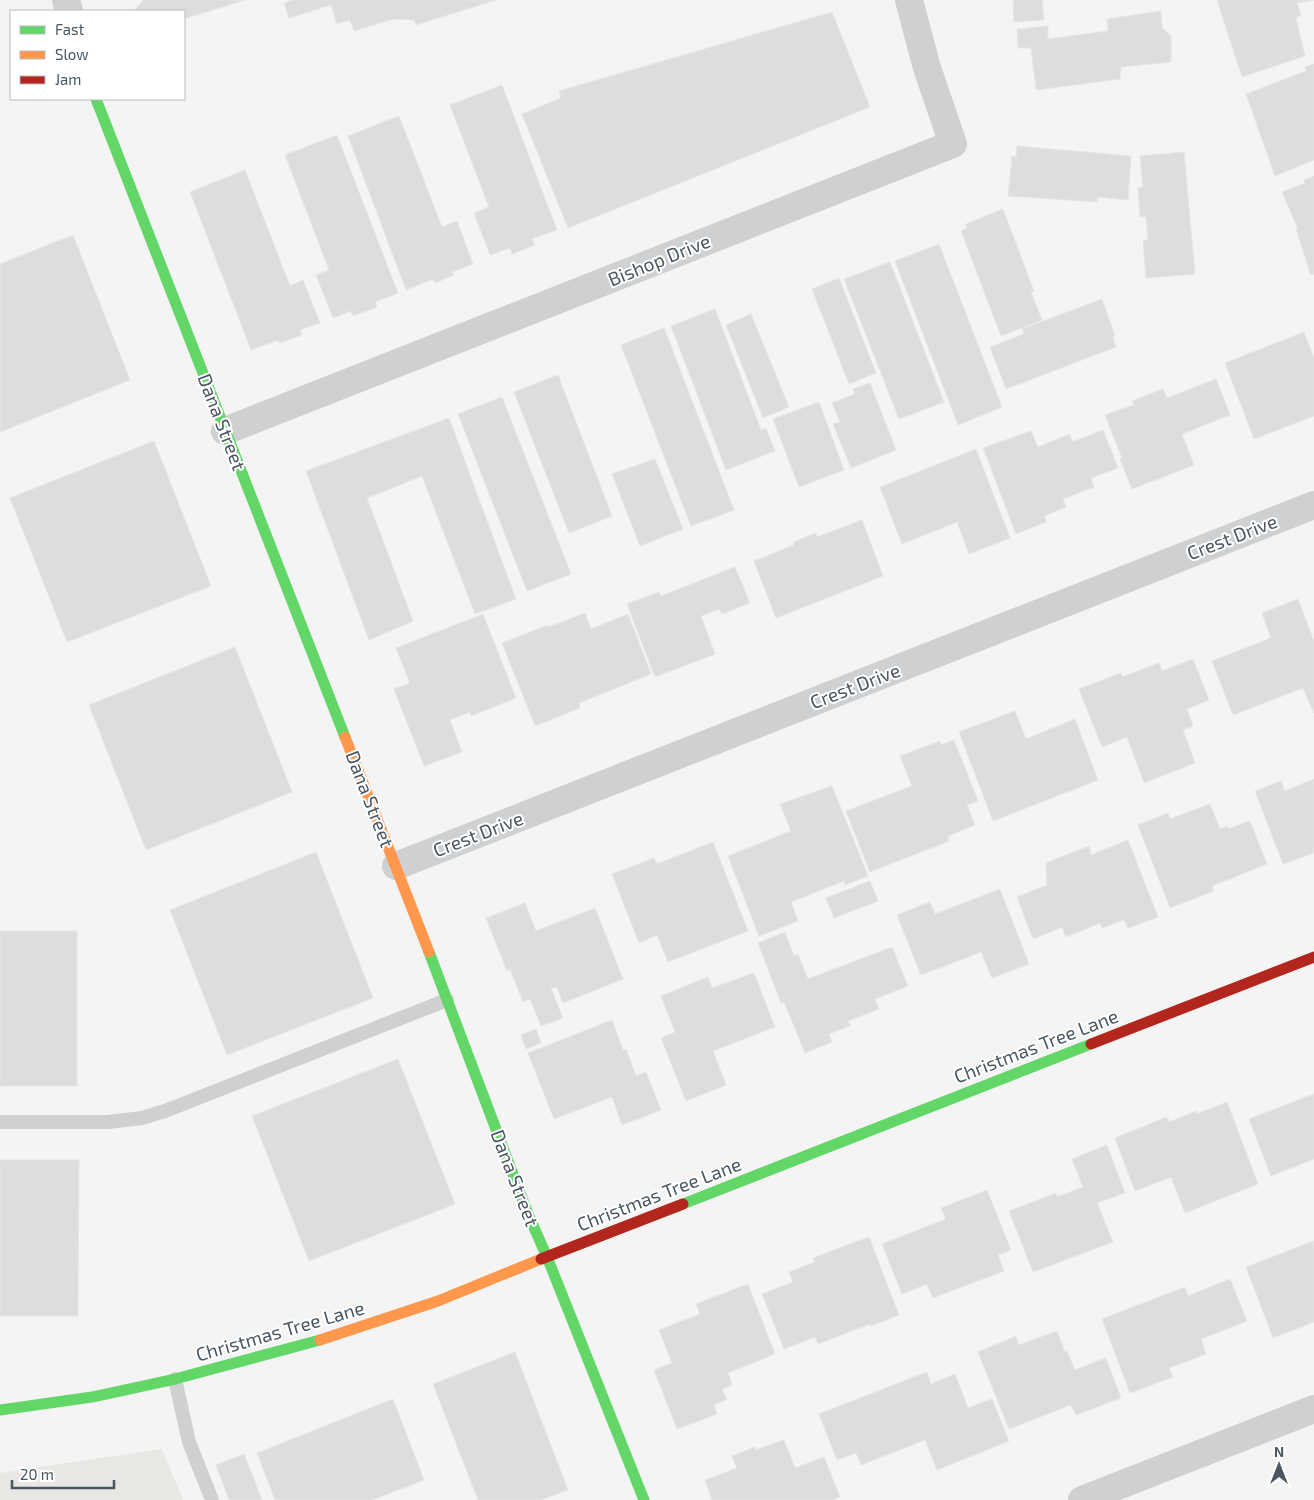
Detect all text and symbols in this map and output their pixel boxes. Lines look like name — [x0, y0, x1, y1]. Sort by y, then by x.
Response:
legend — [10, 10, 185, 100]
text: Fast — [55, 20, 85, 38]
text: Slow — [55, 45, 89, 63]
text: Jam — [55, 70, 81, 88]
street label: Bishop Drive — [604, 229, 713, 290]
street label: Dana Street — [194, 370, 251, 473]
street label: Crest Drive — [1184, 509, 1280, 564]
street label: Crest Drive — [807, 658, 903, 713]
street label: Dana Street — [342, 747, 399, 850]
street label: Crest Drive — [430, 806, 526, 861]
street label: Christmas Tree Lane — [950, 1004, 1121, 1088]
street label: Dana Street — [487, 1126, 544, 1229]
street label: Christmas Tree Lane — [573, 1152, 744, 1236]
street label: Christmas Tree Lane — [193, 1295, 367, 1366]
north arrow — [1254, 1440, 1304, 1490]
text: N — [1274, 1443, 1284, 1460]
scale bar — [12, 1458, 115, 1490]
text: 20 m — [20, 1465, 54, 1483]

